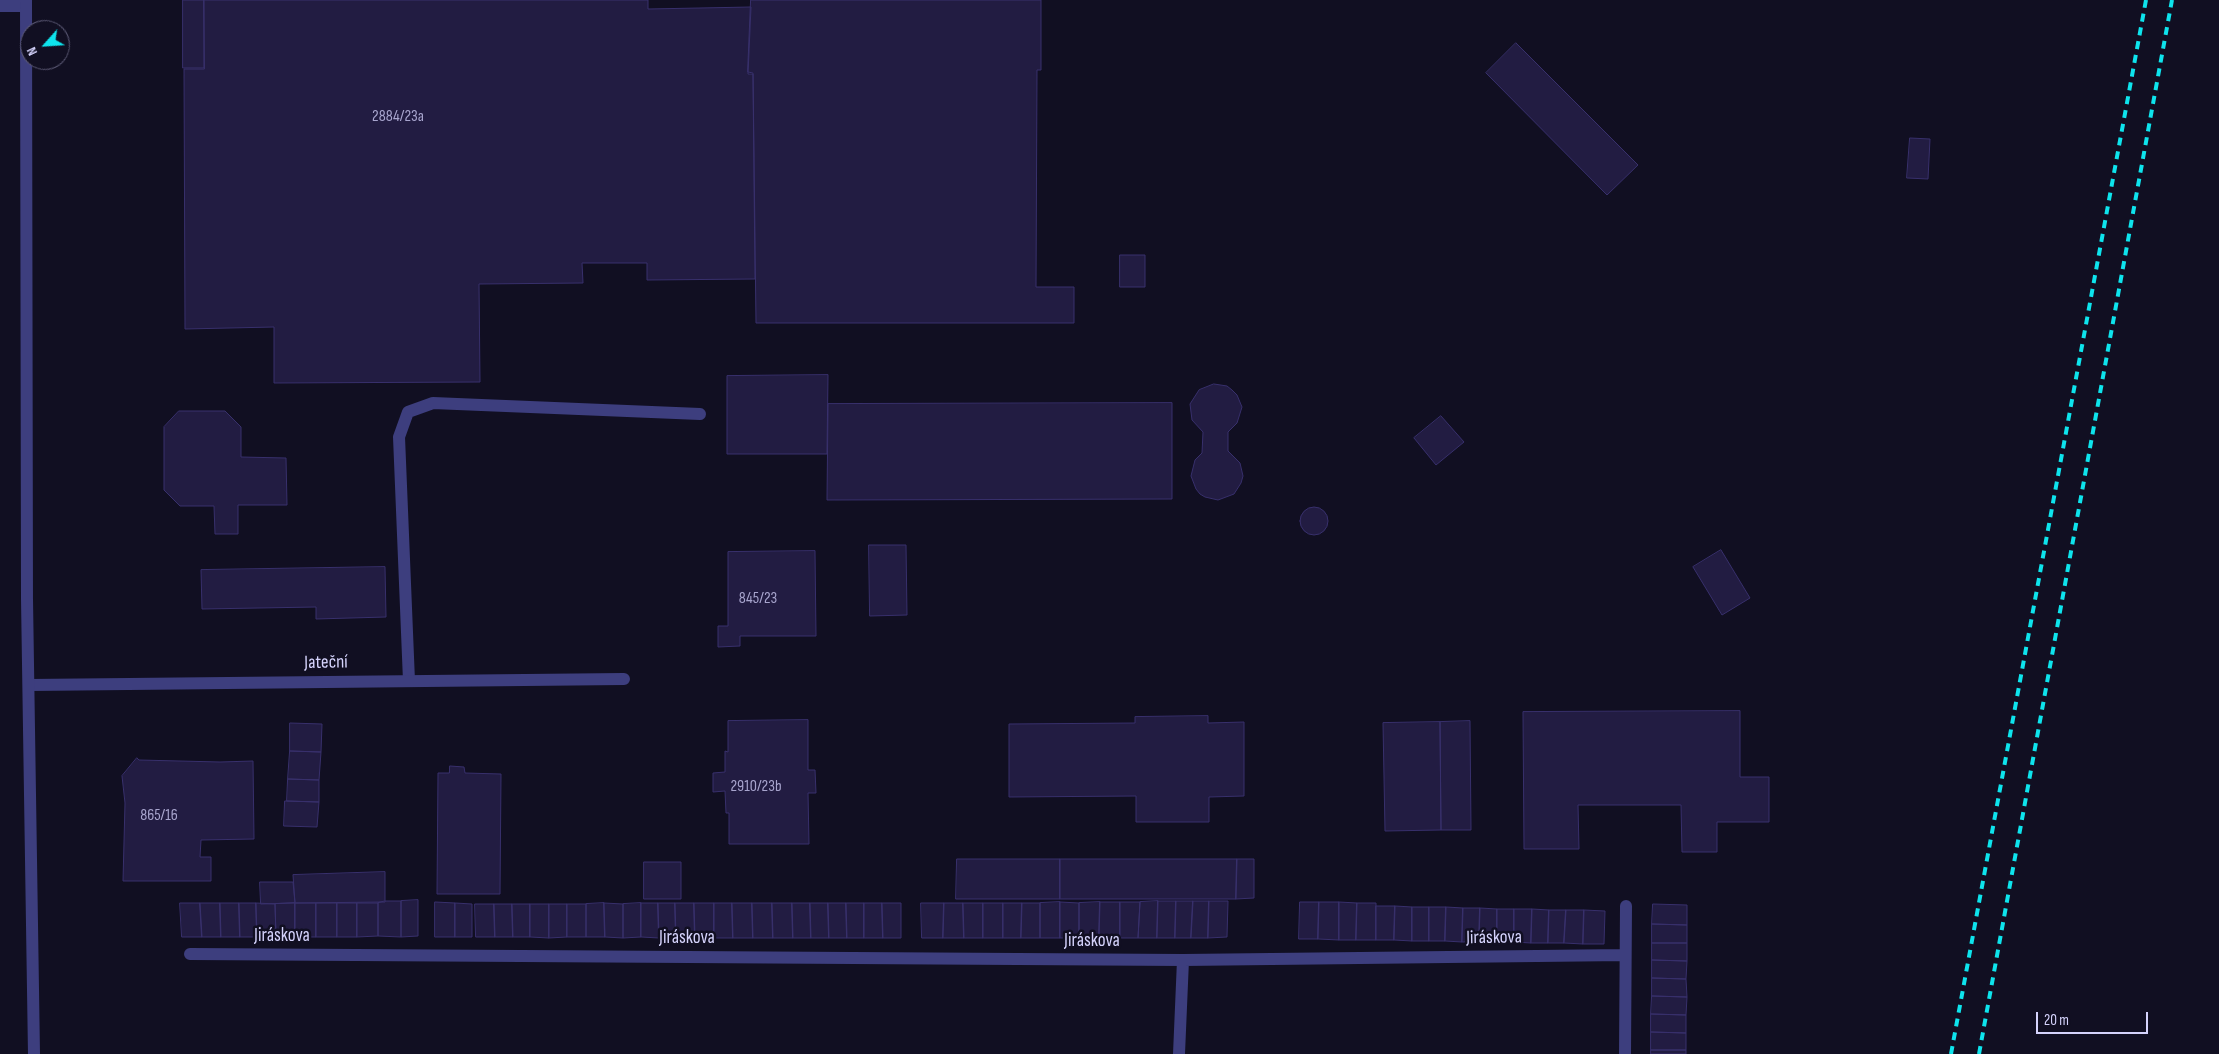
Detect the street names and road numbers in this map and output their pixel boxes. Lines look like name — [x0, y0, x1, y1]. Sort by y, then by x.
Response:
street label: Jateční — [304, 651, 348, 675]
street label: Jiráskova — [254, 925, 310, 947]
street label: Jiráskova — [1466, 926, 1522, 950]
street label: Jiráskova — [659, 927, 715, 949]
street label: Jiráskova — [1064, 930, 1120, 952]

